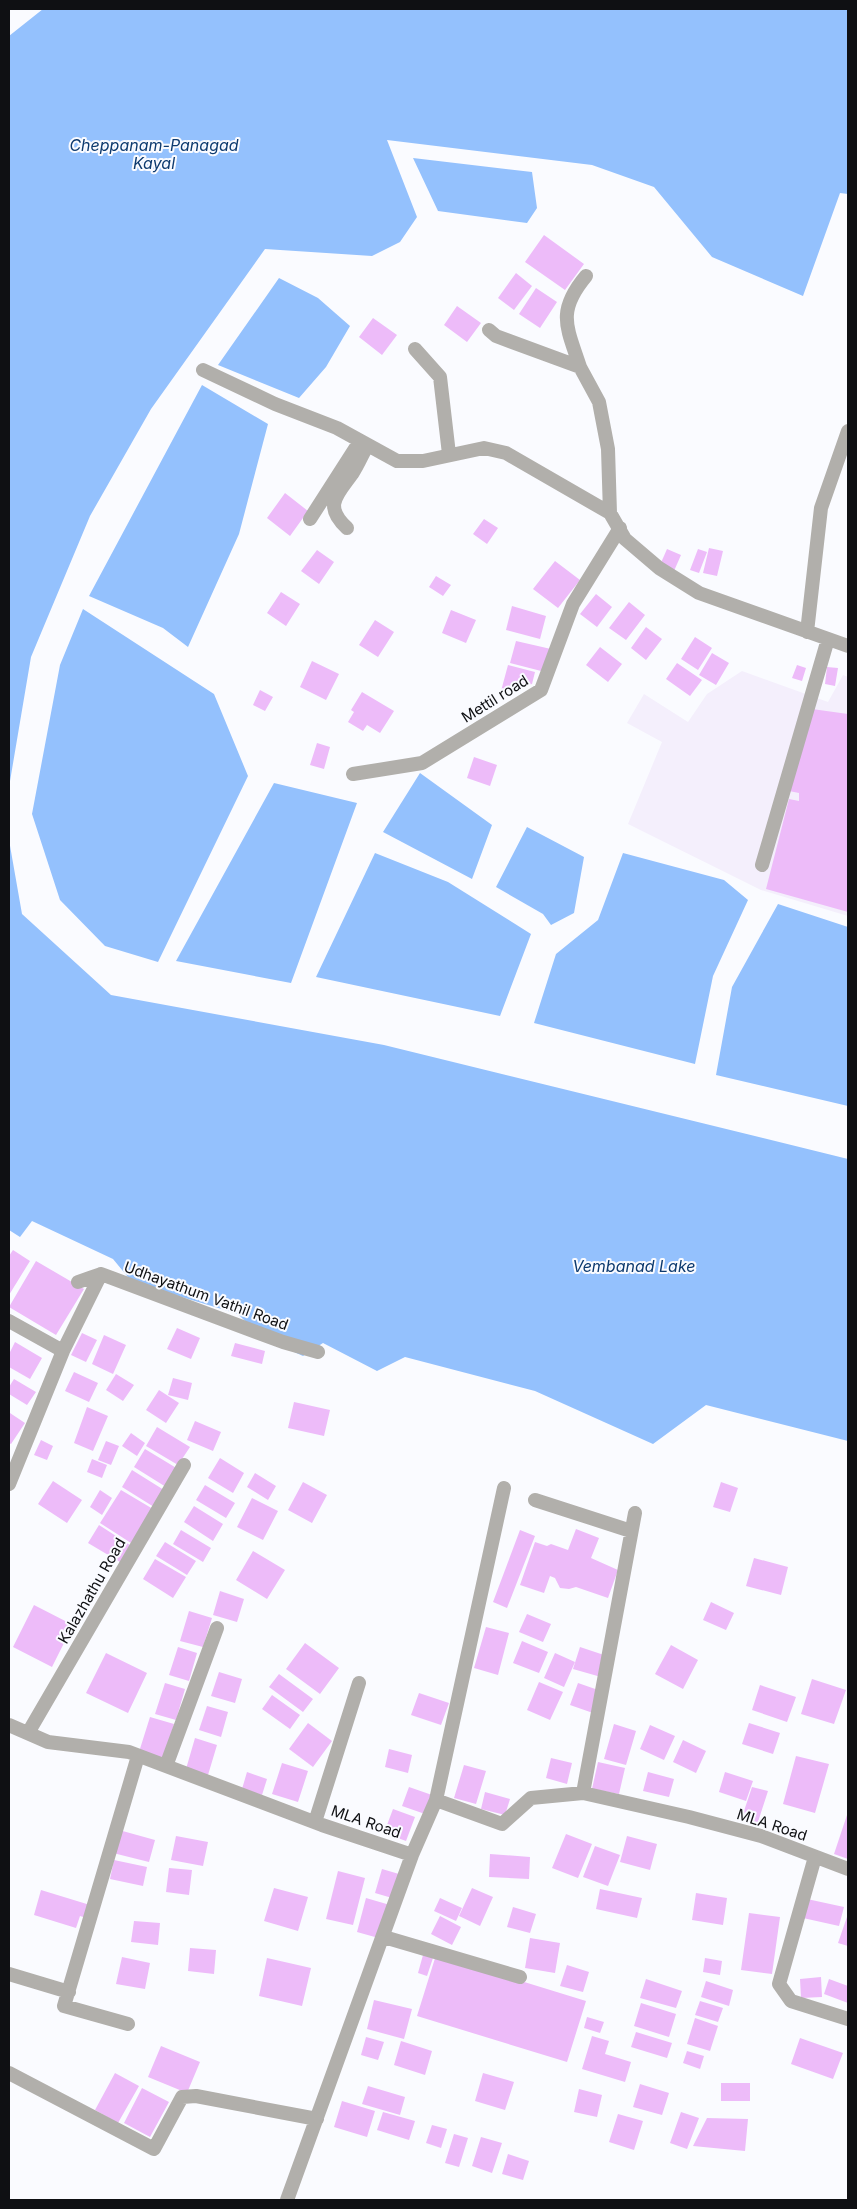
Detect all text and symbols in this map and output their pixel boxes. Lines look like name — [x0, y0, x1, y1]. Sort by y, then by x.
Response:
water label: Cheppanam-Panagad Kayal — [69, 135, 239, 173]
street label: Mettil road — [458, 671, 532, 727]
water label: Vembanad Lake — [572, 1256, 696, 1276]
street label: Udhayathum Vathil Road — [121, 1257, 291, 1334]
street label: Kalazhathu Road — [54, 1534, 130, 1647]
street label: MLA Road — [329, 1801, 404, 1842]
street label: MLA Road — [735, 1804, 810, 1845]

